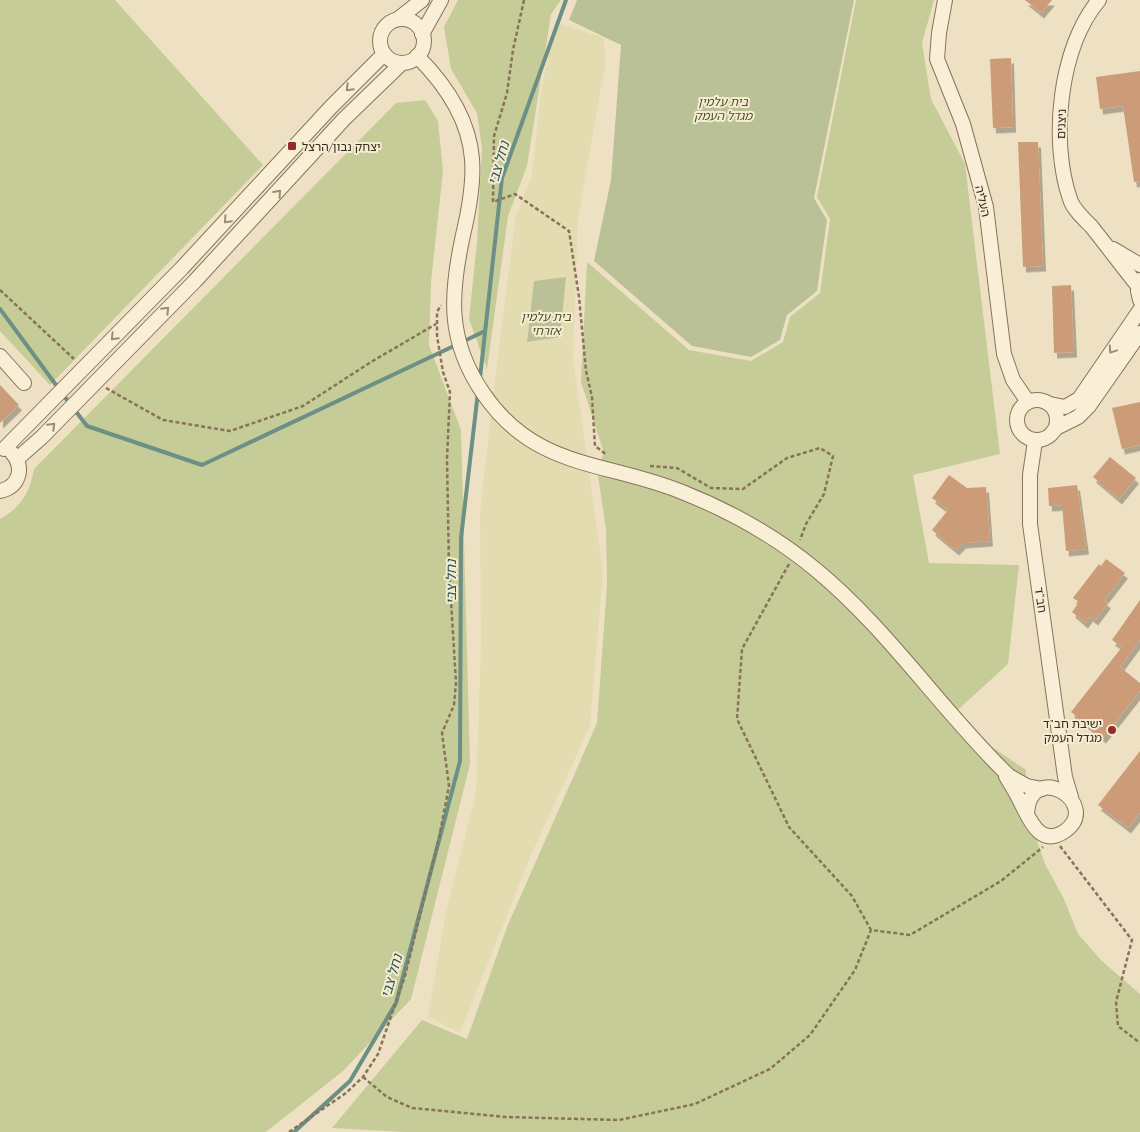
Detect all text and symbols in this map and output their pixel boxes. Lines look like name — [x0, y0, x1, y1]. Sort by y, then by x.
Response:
one-way arrow — [346, 83, 355, 92]
park label: בית עלמין מגדל העמק — [694, 94, 753, 123]
street label: ניצנים — [1053, 109, 1069, 139]
water label: נחל צבי — [483, 137, 514, 187]
place label: יצחק נבון/הרצל — [302, 139, 380, 154]
marker: יצחק נבון/הרצל — [286, 140, 298, 152]
street label: העליה — [972, 184, 994, 218]
one-way arrow — [272, 189, 281, 198]
one-way arrow — [224, 215, 233, 224]
one-way arrow — [160, 307, 169, 316]
park label: בית עלמין אזרחי — [521, 309, 572, 338]
one-way arrow — [111, 331, 120, 340]
one-way arrow — [1109, 345, 1119, 354]
one-way arrow — [46, 423, 55, 432]
water label: נחל צבי — [441, 558, 460, 604]
street label: חב"ד — [1032, 586, 1050, 614]
place label: ישיבת חב"ד מגדל העמק — [1043, 716, 1102, 745]
marker: ישיבת חב"ד מגדל העמק — [1106, 724, 1118, 736]
water label: נחל צבי — [376, 950, 407, 1000]

